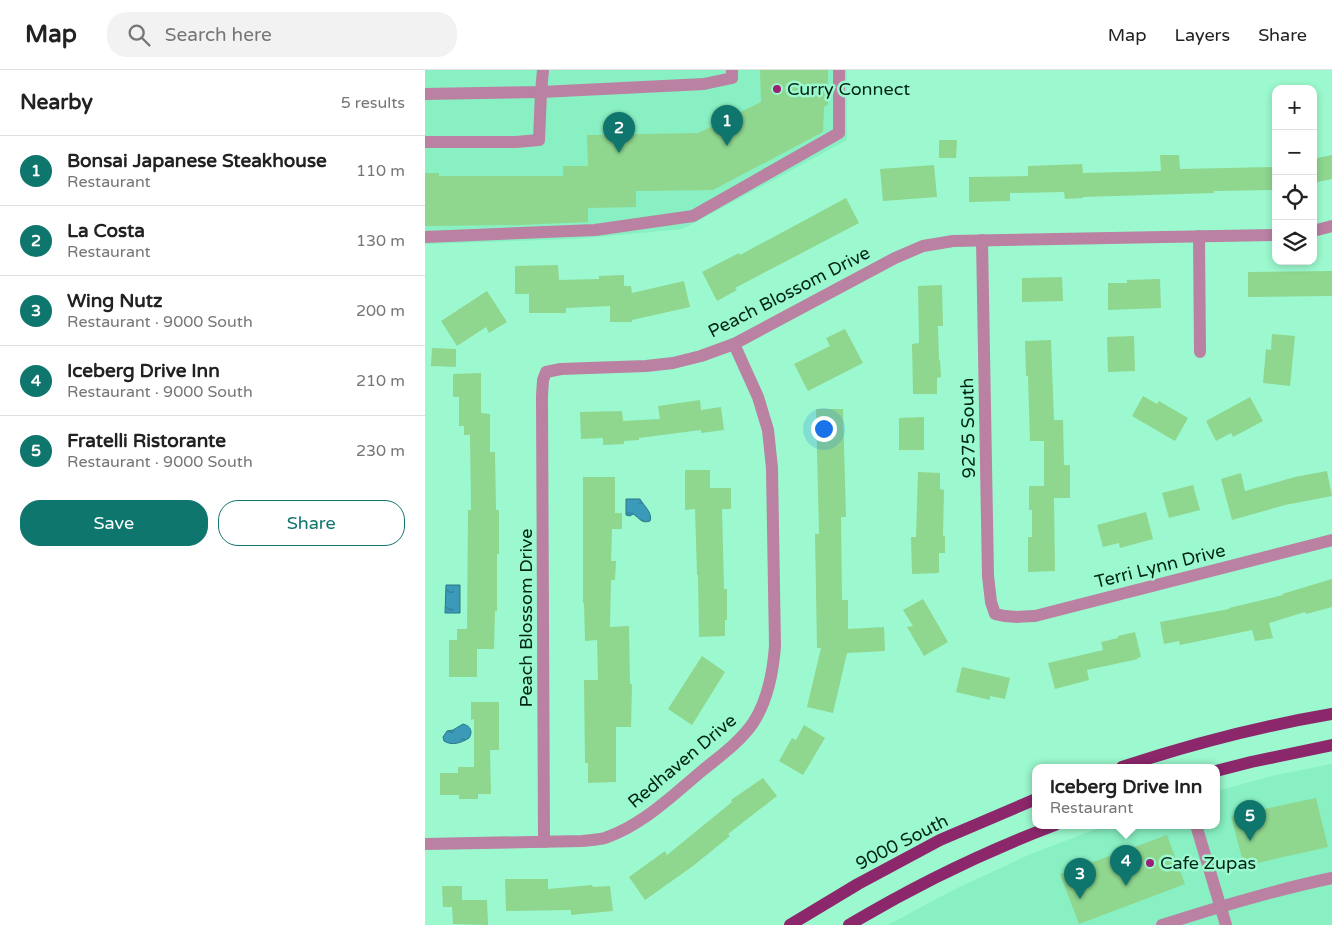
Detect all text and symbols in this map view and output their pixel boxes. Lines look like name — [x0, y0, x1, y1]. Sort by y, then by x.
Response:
search box — [107, 12, 457, 57]
text: Map — [25, 20, 77, 49]
icon: search — [125, 21, 153, 49]
text: Search here — [165, 24, 272, 46]
text: Map — [1108, 24, 1147, 46]
text: Layers — [1175, 24, 1230, 46]
text: Share — [1258, 24, 1307, 46]
place label: Curry Connect — [787, 78, 910, 100]
marker: Curry Connect — [771, 83, 783, 95]
map controls — [1272, 85, 1317, 265]
button: + — [1272, 85, 1317, 130]
text: Nearby — [20, 90, 93, 115]
text: 5 results — [341, 93, 405, 113]
pin: 1 — [711, 105, 743, 146]
pin: 2 — [603, 112, 635, 153]
button: − — [1272, 130, 1317, 175]
text: Bonsai Japanese Steakhouse — [67, 150, 327, 172]
text: 1 — [31, 161, 41, 181]
text: 110 m — [356, 161, 405, 181]
text: Restaurant — [67, 172, 151, 192]
button: locate — [1272, 175, 1317, 220]
text: La Costa — [67, 220, 145, 242]
button: layers — [1272, 220, 1317, 265]
text: 2 — [31, 231, 41, 251]
text: 130 m — [356, 231, 405, 251]
text: Restaurant — [67, 242, 151, 262]
street label: Peach Blossom Drive — [704, 242, 874, 342]
text: Wing Nutz — [67, 290, 163, 312]
text: 3 — [31, 301, 41, 321]
text: 200 m — [356, 301, 405, 321]
text: Restaurant · 9000 South — [67, 312, 253, 332]
text: Iceberg Drive Inn — [67, 360, 220, 382]
text: 4 — [31, 371, 41, 391]
text: 210 m — [356, 371, 405, 391]
street label: 9275 South — [956, 377, 980, 479]
text: Restaurant · 9000 South — [67, 382, 253, 402]
your location — [811, 416, 837, 442]
text: Fratelli Ristorante — [67, 430, 226, 452]
text: 5 — [31, 441, 41, 461]
text: 230 m — [356, 441, 405, 461]
text: Restaurant · 9000 South — [67, 452, 253, 472]
button: Save — [20, 500, 208, 546]
button: Share — [218, 500, 405, 546]
street label: Peach Blossom Drive — [515, 529, 537, 707]
street label: Terri Lynn Drive — [1092, 539, 1228, 593]
street label: Redhaven Drive — [623, 709, 741, 813]
popup — [1032, 764, 1220, 829]
text: Iceberg Drive Inn — [1050, 776, 1202, 798]
text: Restaurant — [1050, 798, 1133, 818]
pin: 5 — [1234, 800, 1266, 841]
street label: 9000 South — [852, 809, 952, 875]
pin: 4 — [1110, 845, 1142, 886]
place label: Cafe Zupas — [1160, 852, 1256, 874]
marker: Cafe Zupas — [1144, 857, 1156, 869]
pin: 3 — [1064, 858, 1096, 899]

